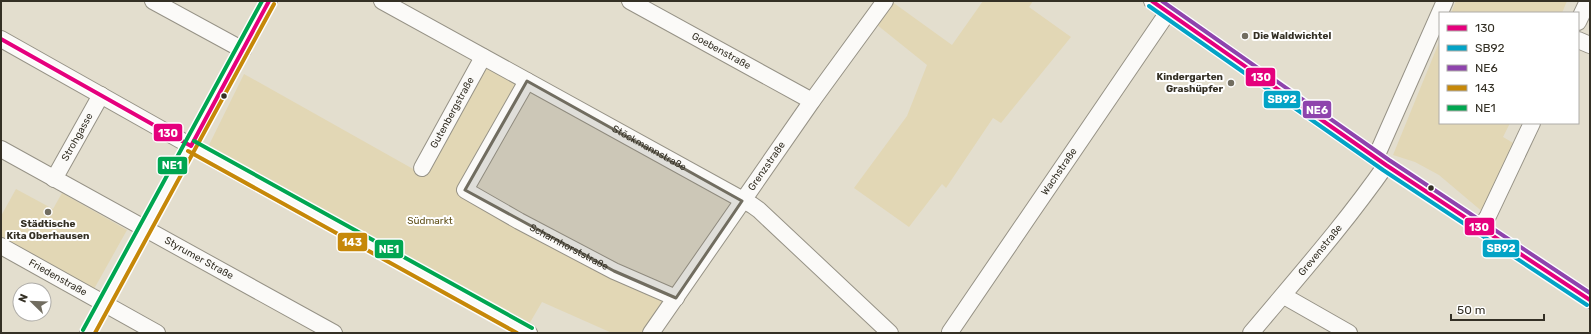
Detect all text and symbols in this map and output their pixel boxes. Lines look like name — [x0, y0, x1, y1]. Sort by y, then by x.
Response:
legend — [1439, 12, 1579, 124]
text: 130 — [1475, 21, 1495, 35]
street label: Goebenstraße — [690, 30, 753, 72]
place label: Die Waldwichtel — [1253, 30, 1331, 42]
marker: Die Waldwichtel — [1240, 31, 1250, 41]
text: SB92 — [1475, 41, 1505, 55]
text: NE6 — [1475, 61, 1498, 75]
line badge: 130 — [1245, 67, 1276, 87]
place label: Kindergarten Grashüpfer — [1157, 71, 1223, 95]
text: 130 — [1251, 71, 1271, 84]
street label: Gutenbergstraße — [428, 75, 477, 150]
marker: Kindergarten Grashüpfer — [1226, 78, 1236, 88]
text: 143 — [1475, 81, 1495, 95]
line badge: SB92 — [1263, 90, 1301, 109]
unlabelled marker — [219, 91, 229, 101]
text: SB92 — [1267, 93, 1297, 106]
line badge: NE6 — [1302, 100, 1332, 119]
text: NE1 — [1475, 101, 1496, 115]
text: NE6 — [1306, 104, 1328, 117]
street label: Strohgasse — [59, 111, 96, 163]
line badge: 130 — [153, 123, 183, 142]
street label: Stöckmannstraße — [610, 123, 689, 174]
text: 130 — [158, 127, 178, 140]
street label: Grenzstraße — [746, 139, 788, 193]
street label: Wachstraße — [1039, 145, 1080, 198]
line badge: NE1 — [157, 156, 188, 175]
text: NE1 — [162, 159, 182, 172]
unlabelled marker — [1426, 183, 1436, 193]
marker: Städtische Kita Oberhausen — [43, 207, 53, 217]
park label: Südmarkt — [407, 215, 453, 227]
line badge: 130 — [1464, 217, 1495, 236]
place label: Städtische Kita Oberhausen — [7, 218, 89, 242]
text: 130 — [1469, 221, 1489, 234]
street label: Scharnhorststraße — [527, 222, 611, 273]
street label: Grevenstraße — [1296, 222, 1345, 278]
line badge: 143 — [337, 232, 368, 252]
street label: Styrumer Straße — [162, 234, 236, 282]
text: 143 — [342, 236, 362, 249]
line badge: NE1 — [374, 239, 404, 259]
line badge: SB92 — [1482, 239, 1520, 258]
text: SB92 — [1486, 242, 1516, 255]
text: NE1 — [379, 243, 399, 256]
street label: Friedenstraße — [26, 257, 89, 299]
north arrow — [12, 282, 52, 322]
text: N — [16, 292, 31, 304]
scale bar — [1451, 296, 1544, 322]
text: 50 m — [1457, 303, 1485, 317]

